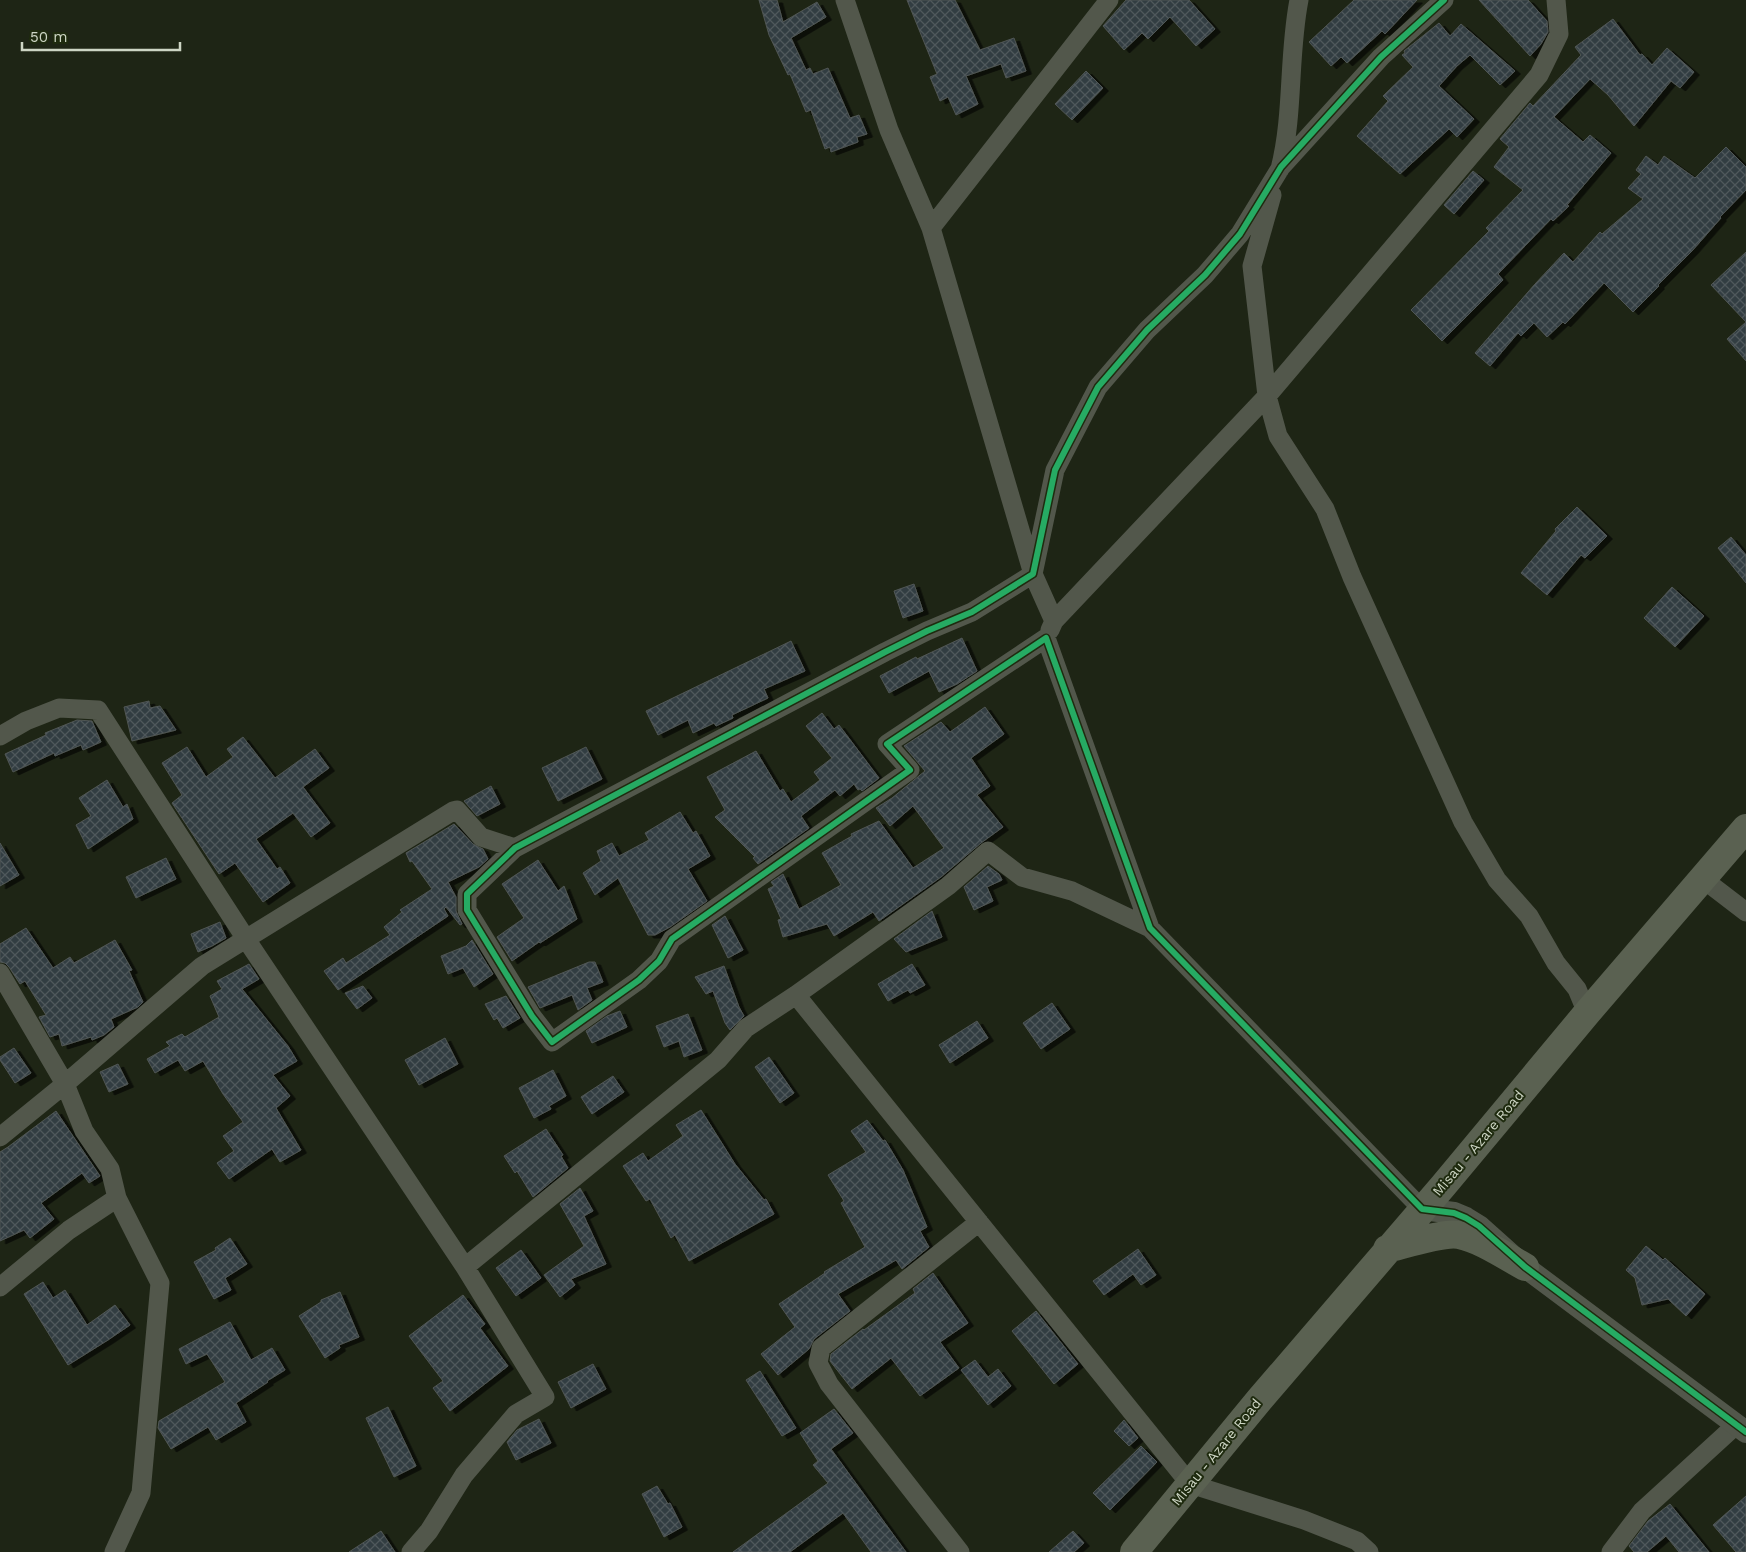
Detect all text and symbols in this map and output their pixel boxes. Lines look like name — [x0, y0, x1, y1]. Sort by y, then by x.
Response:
scale bar — [22, 20, 180, 52]
text: 50 m — [30, 28, 67, 46]
street label: Misau - Azare Road — [1429, 1087, 1527, 1199]
street label: Misau - Azare Road — [1168, 1395, 1264, 1509]

